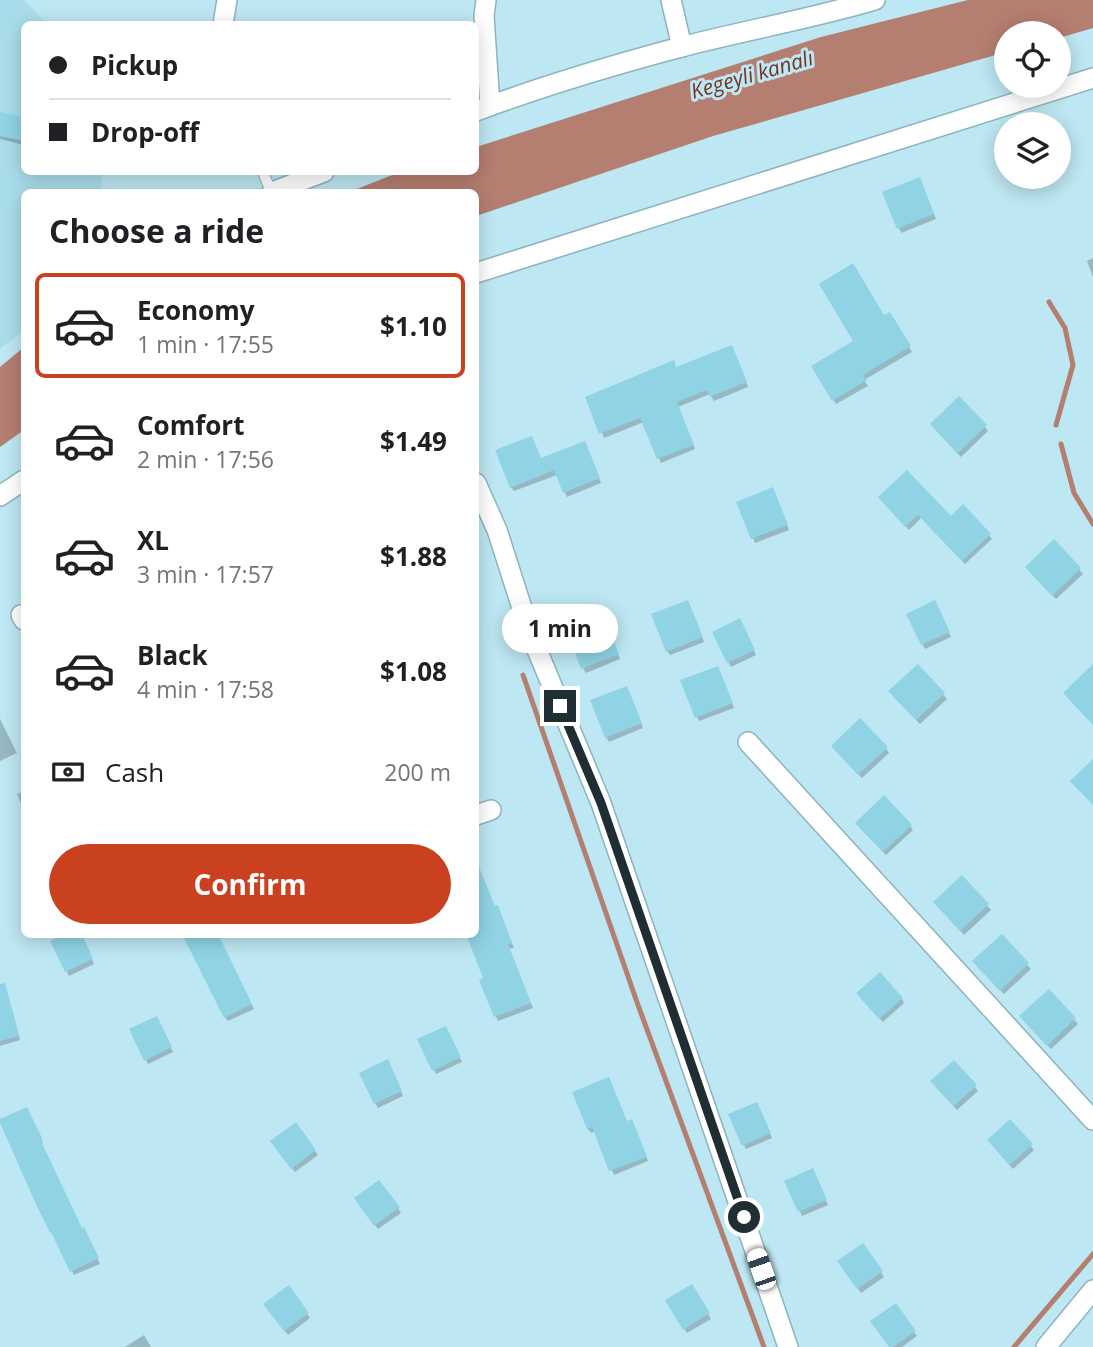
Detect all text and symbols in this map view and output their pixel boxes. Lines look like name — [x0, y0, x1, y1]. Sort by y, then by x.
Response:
map controls — [994, 21, 1071, 189]
button: locate — [994, 21, 1071, 98]
water label: Kegeyli kanalı — [687, 43, 816, 105]
text: Pickup — [91, 47, 178, 83]
button: layers — [994, 112, 1071, 189]
text: Drop-off — [91, 114, 199, 150]
text: Choose a ride — [49, 209, 264, 252]
text: Economy — [137, 292, 255, 328]
icon: car — [53, 294, 116, 357]
text: $1.10 — [380, 308, 447, 344]
text: 1 min · 17:55 — [137, 328, 274, 360]
text: Comfort — [137, 407, 244, 443]
icon: car — [53, 409, 116, 472]
text: $1.49 — [380, 423, 447, 459]
text: 2 min · 17:56 — [137, 443, 274, 475]
text: XL — [137, 522, 169, 558]
icon: car — [53, 524, 116, 587]
text: $1.88 — [380, 538, 447, 574]
text: 3 min · 17:57 — [137, 558, 274, 590]
callout: 1 min — [502, 604, 618, 654]
text: 1 min — [528, 612, 592, 644]
text: Black — [137, 637, 208, 673]
icon: car — [53, 639, 116, 702]
text: $1.08 — [380, 653, 447, 689]
text: 4 min · 17:58 — [137, 673, 274, 705]
route end — [544, 690, 576, 722]
icon: cash — [49, 753, 87, 791]
text: Cash — [105, 754, 164, 790]
text: 200 m — [384, 756, 451, 788]
button: Confirm — [49, 844, 451, 924]
route start — [728, 1201, 760, 1233]
car — [745, 1246, 778, 1292]

